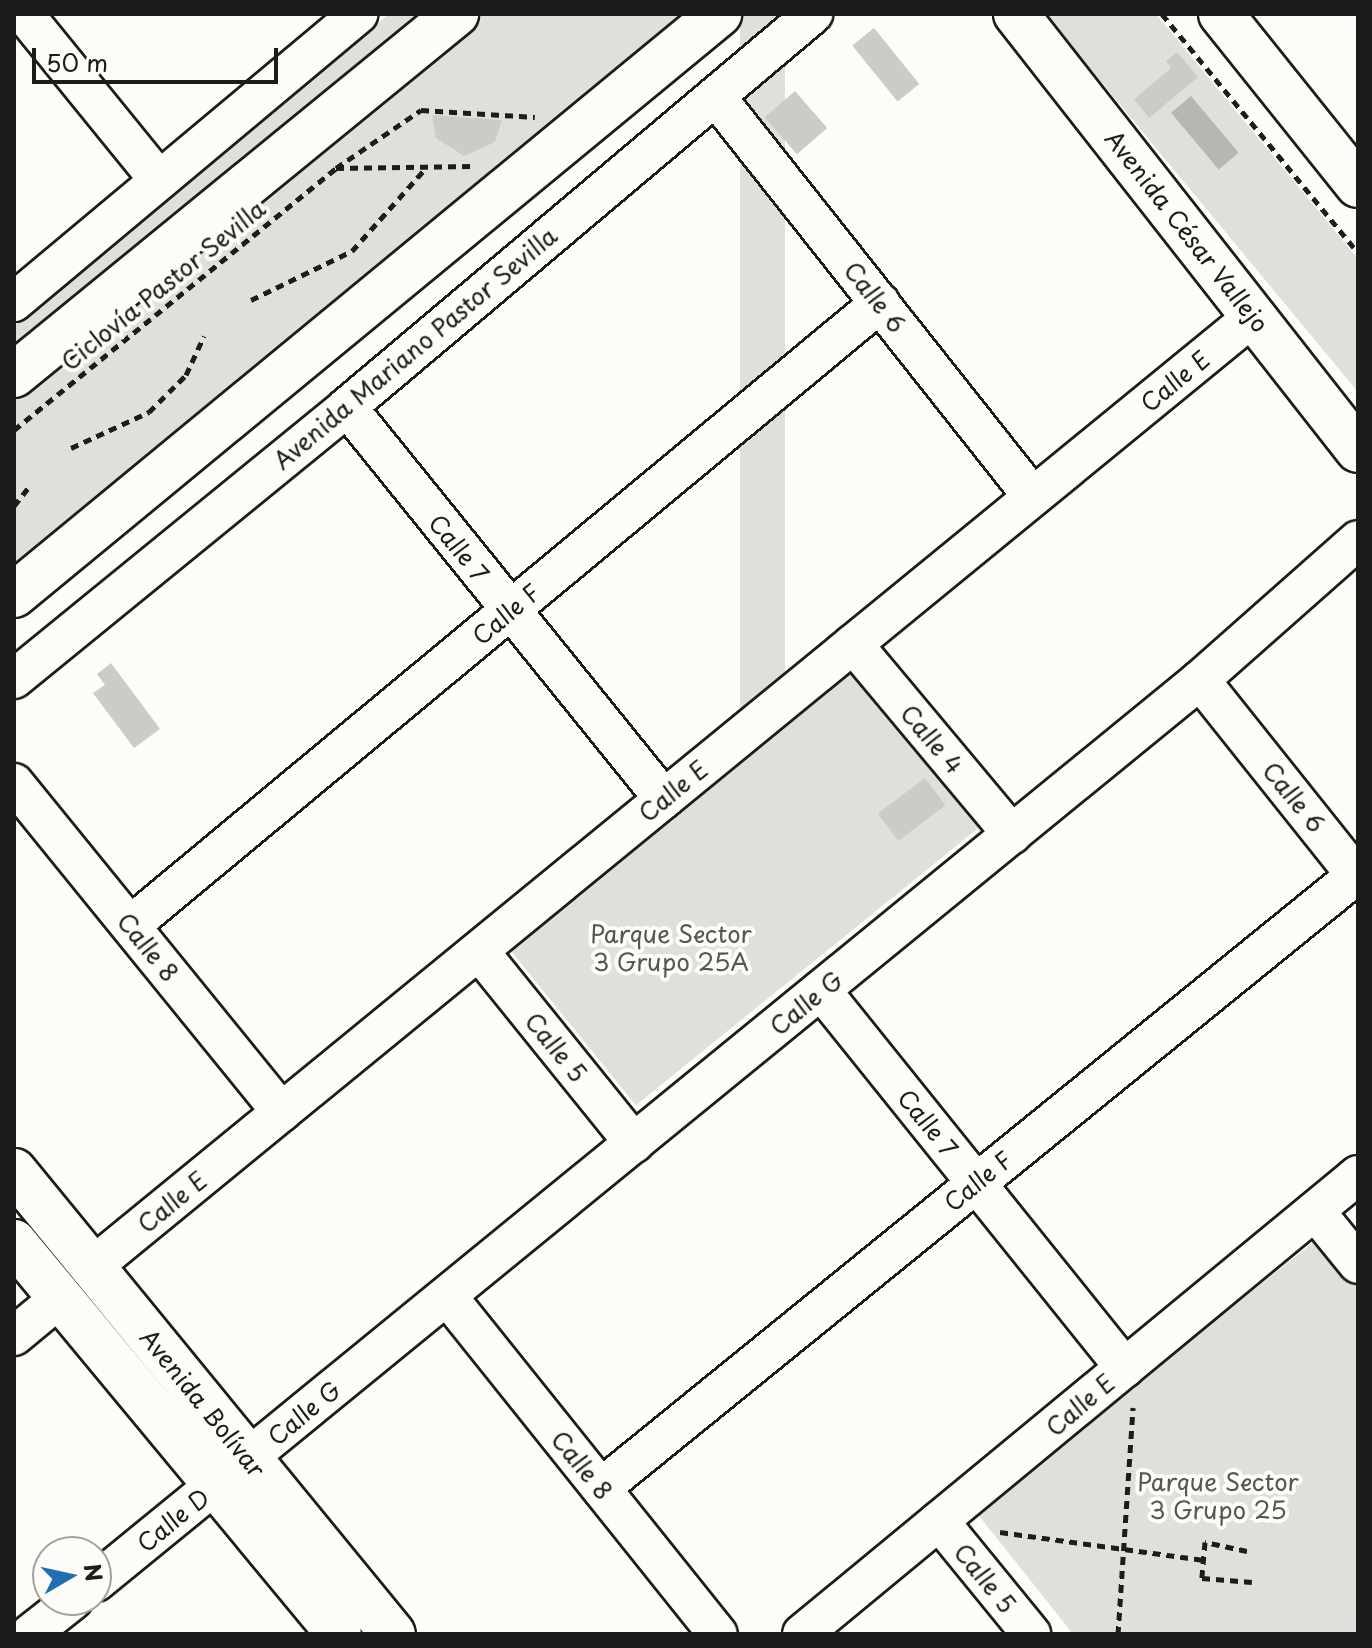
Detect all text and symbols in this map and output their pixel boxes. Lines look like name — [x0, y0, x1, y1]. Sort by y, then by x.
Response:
scale bar — [36, 32, 282, 82]
text: 50 m — [46, 44, 108, 80]
street label: Avenida César Vallejo — [1099, 124, 1275, 338]
street label: Ciclovía Pastor Sevilla — [56, 194, 270, 376]
street label: Avenida Mariano Pastor Sevilla — [269, 222, 561, 474]
street label: Calle 6 — [838, 255, 912, 339]
street label: Calle E — [1134, 344, 1216, 418]
street label: Calle 7 — [423, 508, 495, 588]
street label: Calle F — [466, 577, 546, 651]
street label: Calle 4 — [895, 698, 969, 780]
street label: Calle E — [632, 754, 714, 828]
street label: Calle 6 — [1257, 756, 1331, 838]
street label: Calle 8 — [111, 906, 185, 988]
park label: Parque Sector 3 Grupo 25A — [589, 920, 753, 976]
street label: Calle G — [763, 965, 849, 1041]
street label: Calle 5 — [519, 1006, 593, 1088]
street label: Calle 7 — [892, 1083, 964, 1163]
street label: Calle F — [938, 1145, 1018, 1217]
street label: Calle E — [131, 1165, 213, 1239]
street label: Avenida Bolívar — [135, 1323, 271, 1483]
street label: Calle E — [1040, 1368, 1120, 1442]
street label: Calle G — [261, 1375, 347, 1451]
street label: Calle 8 — [545, 1424, 619, 1506]
park label: Parque Sector 3 Grupo 25 — [1136, 1468, 1300, 1524]
street label: Calle D — [131, 1482, 215, 1558]
north arrow — [32, 1536, 112, 1616]
street label: Calle 5 — [948, 1537, 1022, 1619]
text: N — [77, 1561, 112, 1584]

